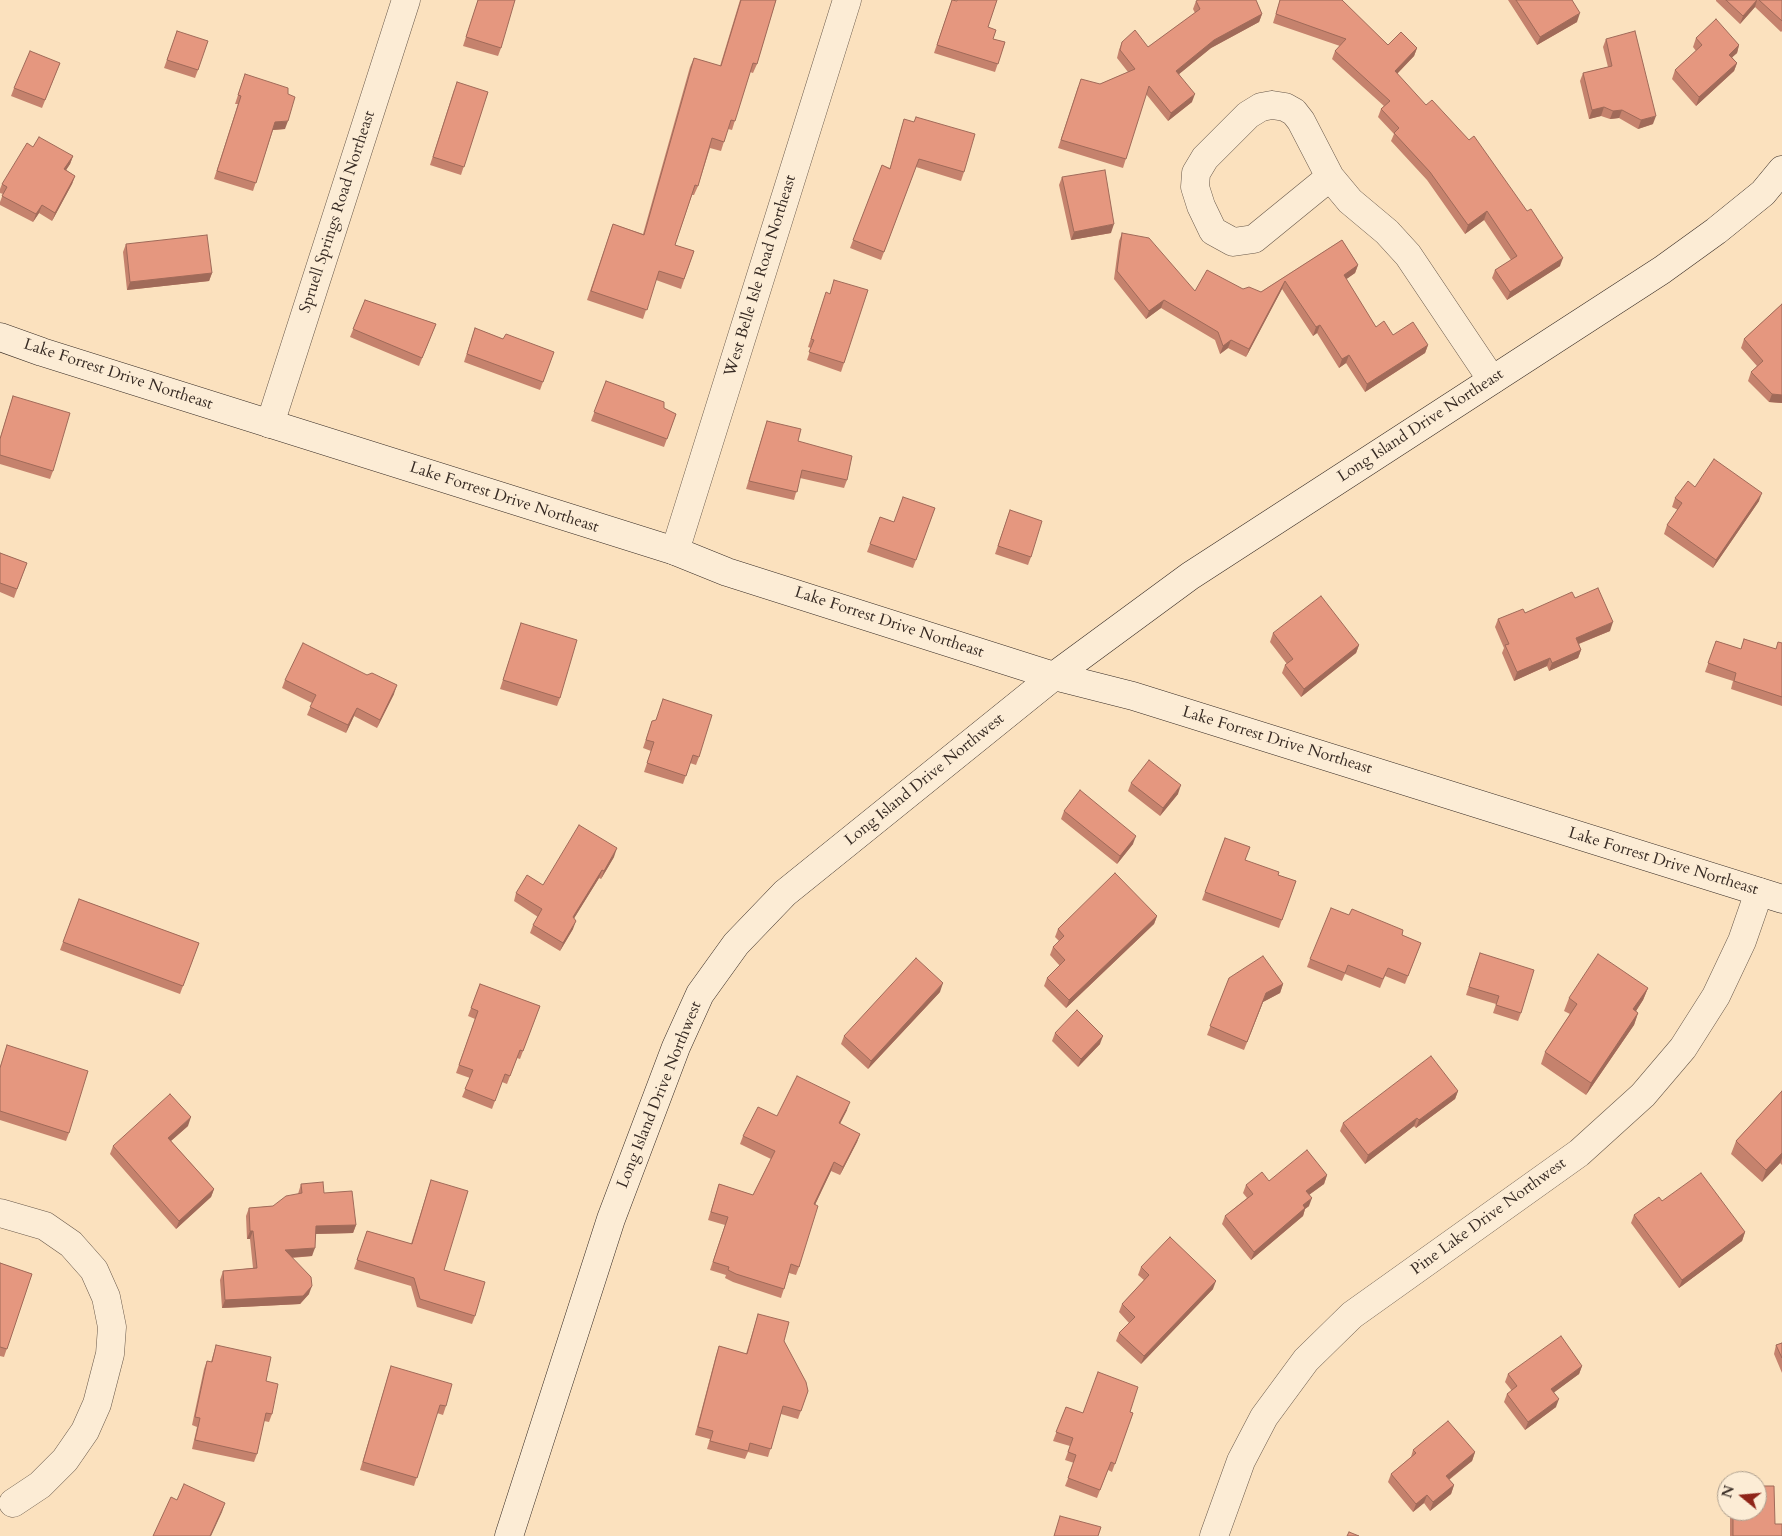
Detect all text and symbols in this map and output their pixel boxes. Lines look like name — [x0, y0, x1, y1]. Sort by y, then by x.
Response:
street label: Spruell Springs Road Northeast — [296, 108, 380, 316]
street label: West Belle Isle Road Northeast — [721, 173, 801, 379]
street label: Lake Forrest Drive Northeast — [21, 335, 215, 415]
street label: Long Island Drive Northeast — [1334, 365, 1508, 487]
street label: Lake Forrest Drive Northeast — [407, 458, 601, 538]
street label: Lake Forrest Drive Northeast — [792, 583, 986, 663]
street label: Lake Forrest Drive Northeast — [1180, 703, 1374, 779]
street label: Long Island Drive Northwest — [841, 710, 1009, 850]
street label: Lake Forrest Drive Northeast — [1566, 824, 1760, 900]
street label: Long Island Drive Northwest — [614, 999, 706, 1191]
street label: Pine Lake Drive Northwest — [1408, 1154, 1570, 1280]
north arrow — [1717, 1471, 1767, 1521]
text: N — [1717, 1483, 1739, 1500]

